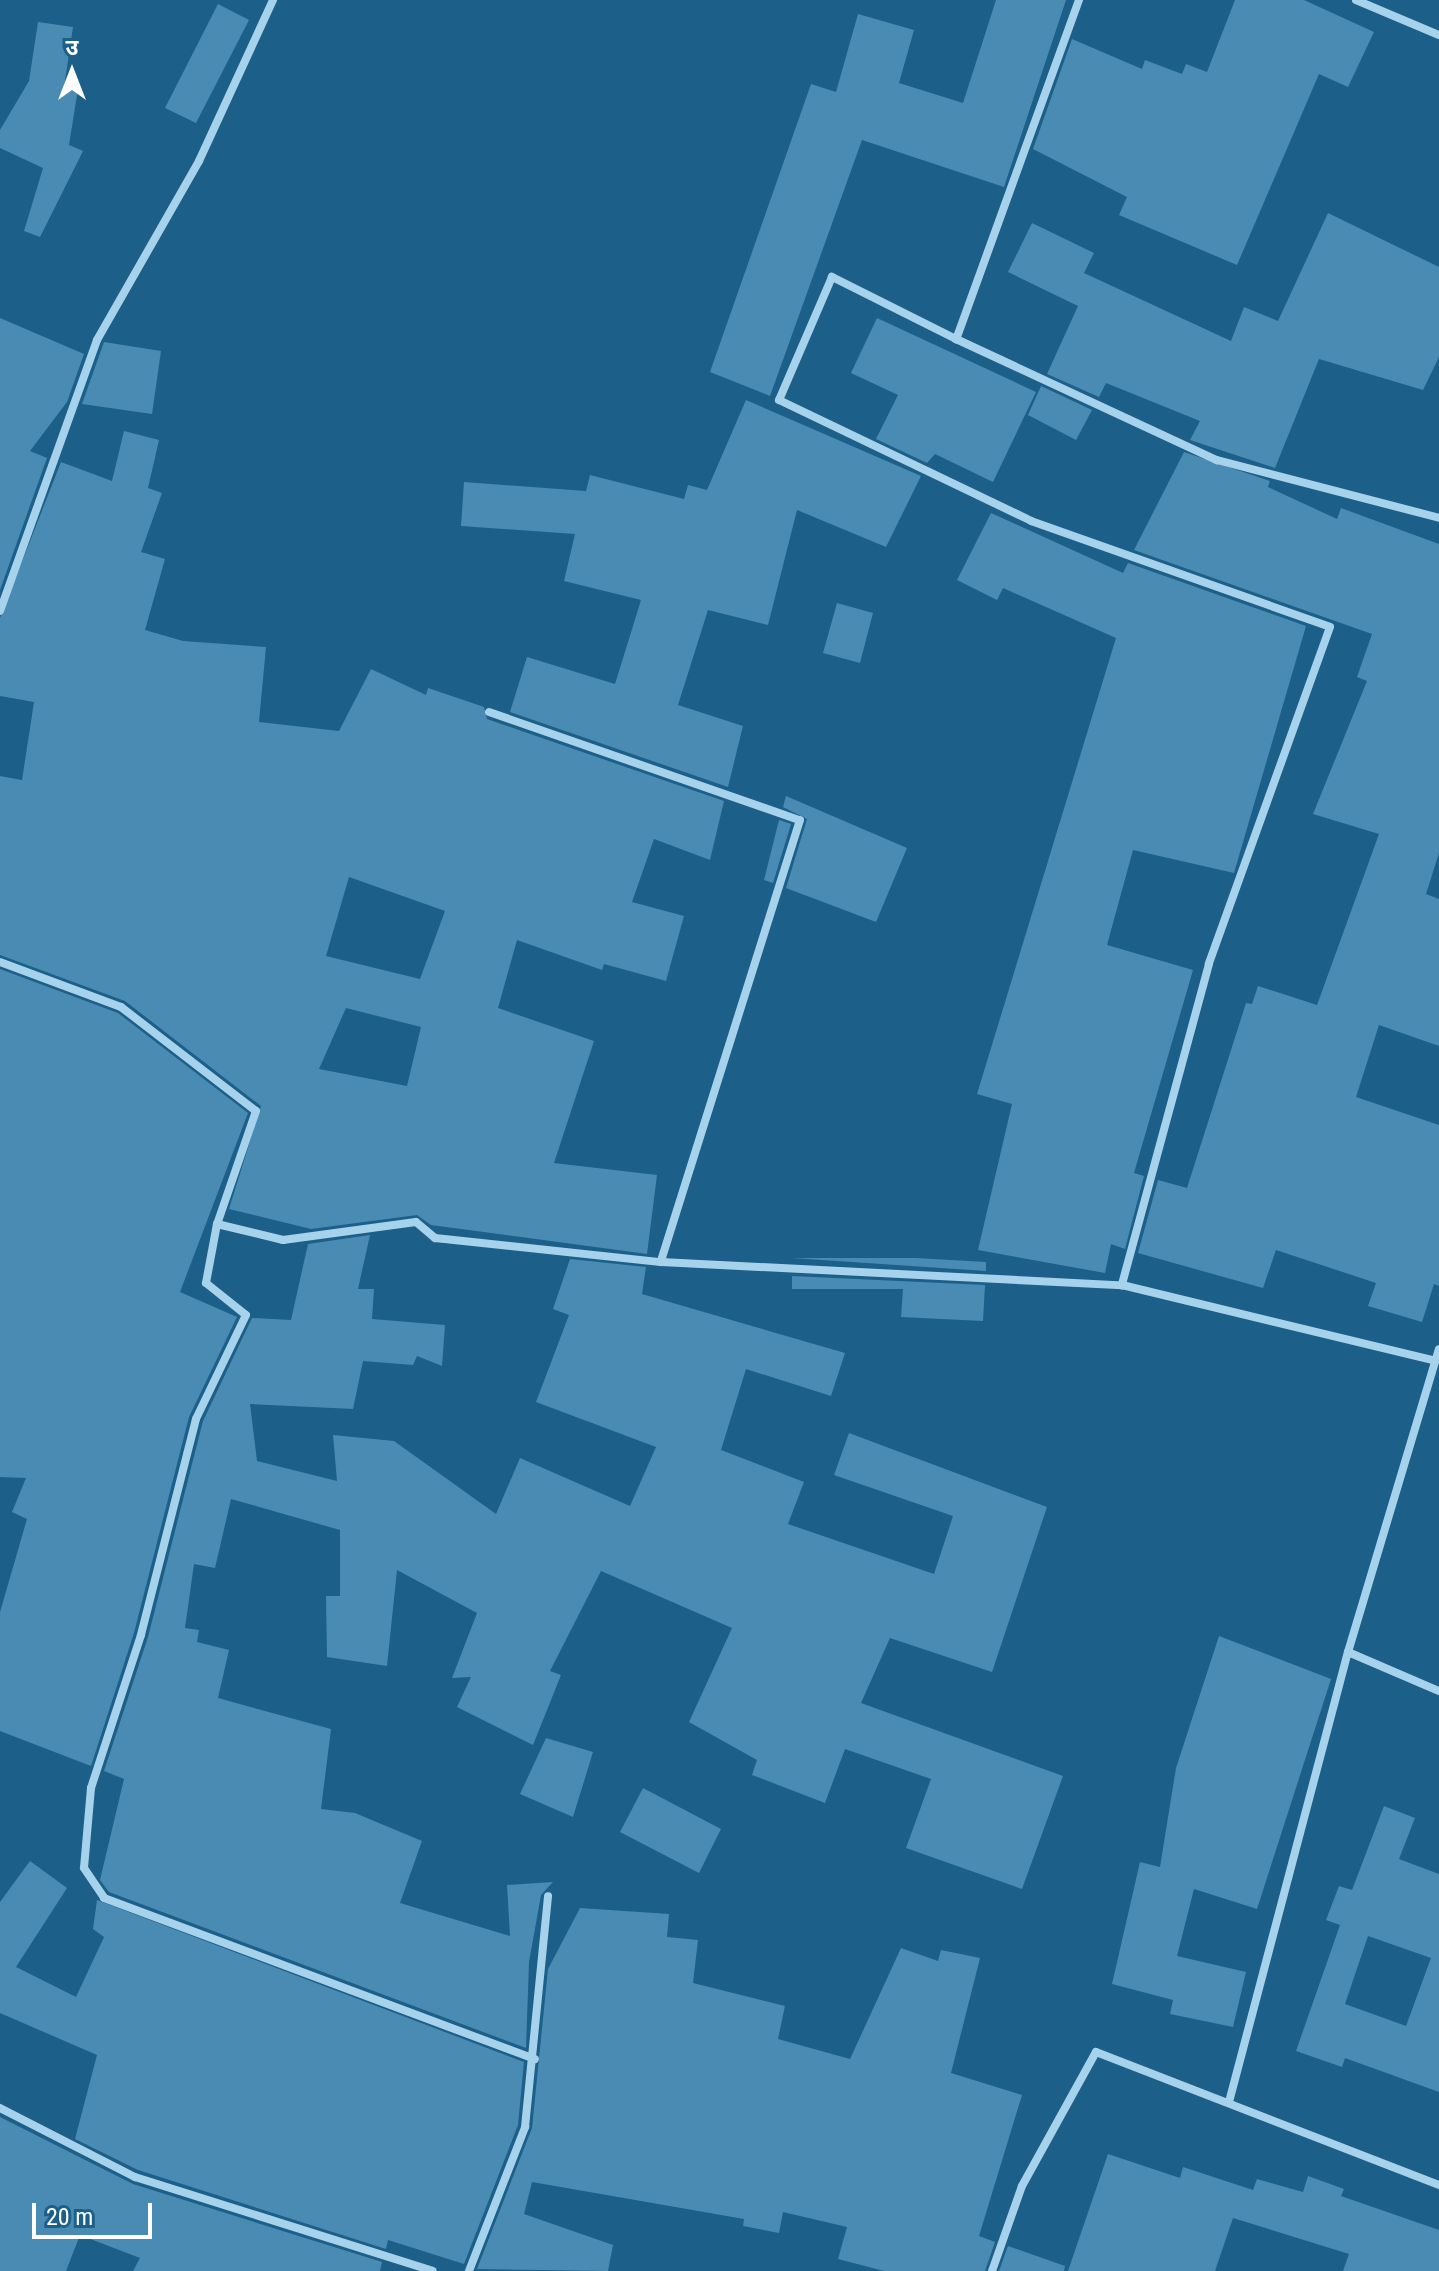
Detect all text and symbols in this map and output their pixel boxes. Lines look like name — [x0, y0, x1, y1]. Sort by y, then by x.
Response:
north arrow — [32, 32, 112, 112]
text: उ — [66, 35, 78, 60]
scale bar — [36, 2187, 156, 2237]
text: 20 m — [46, 2203, 93, 2231]

